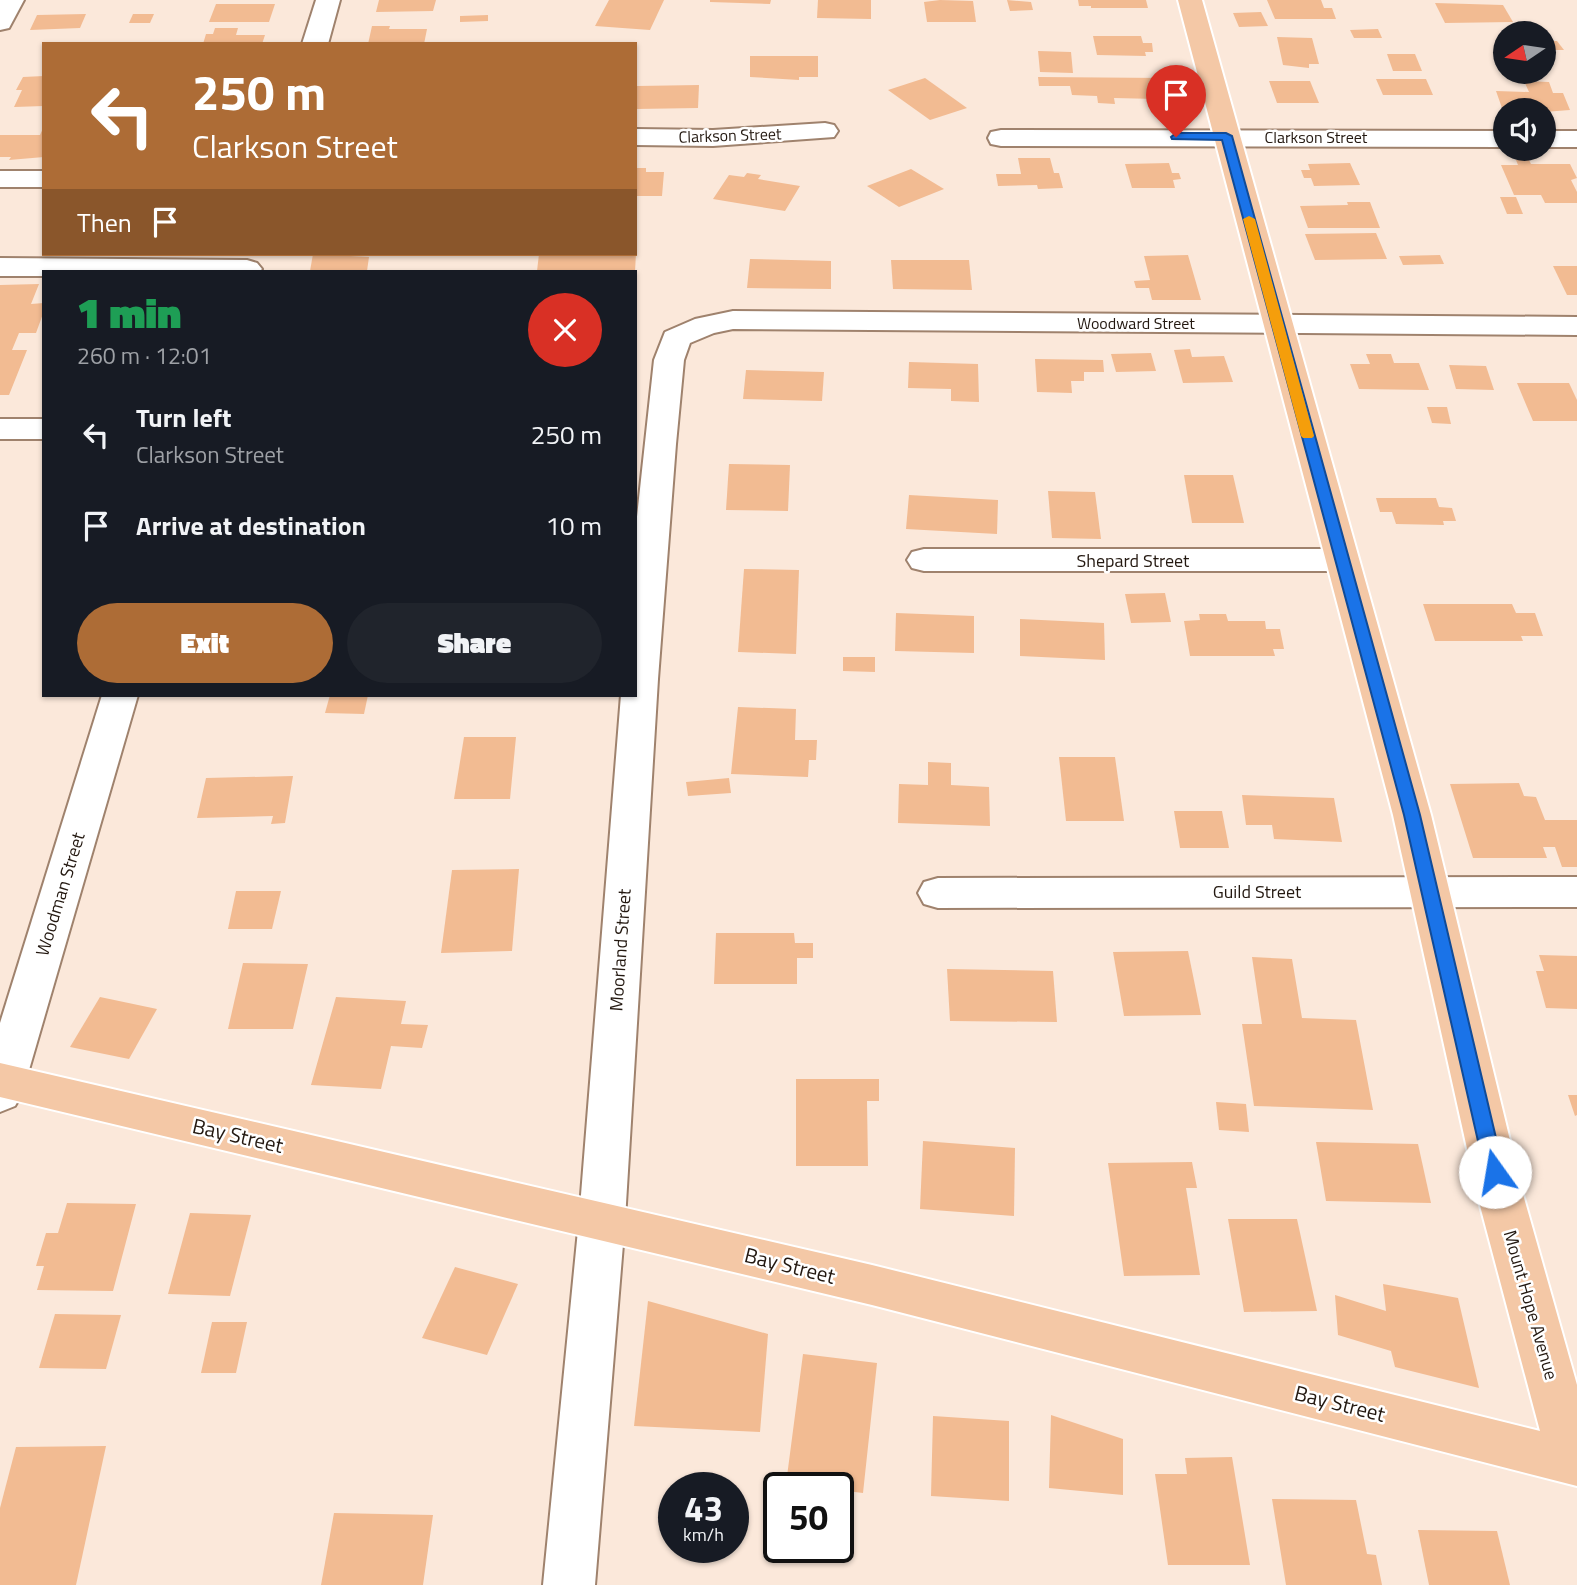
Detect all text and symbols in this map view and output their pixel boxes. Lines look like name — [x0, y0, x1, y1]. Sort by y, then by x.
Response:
north arrow — [1493, 21, 1556, 84]
map controls — [1493, 21, 1556, 161]
text: 250 m — [192, 54, 326, 129]
pin — [1146, 65, 1206, 137]
icon: left — [77, 70, 168, 161]
icon: arrive — [1157, 76, 1195, 114]
button: sound — [1493, 98, 1556, 161]
street label: Clarkson Street — [678, 121, 782, 149]
text: Clarkson Street — [192, 122, 398, 170]
street label: Clarkson Street — [1265, 125, 1368, 149]
text: Then — [77, 203, 132, 242]
icon: arrive — [146, 203, 184, 241]
text: 1 min — [77, 280, 181, 344]
button: close — [528, 293, 602, 367]
street label: Woodward Street — [1077, 311, 1195, 335]
text: 260 m · 12:01 — [77, 338, 212, 373]
text: Turn left — [136, 398, 231, 437]
text: 250 m — [531, 415, 602, 454]
icon: left — [77, 416, 115, 454]
text: Clarkson Street — [136, 437, 284, 472]
text: Arrive at destination — [136, 506, 366, 545]
text: 10 m — [545, 506, 602, 545]
icon: arrive — [77, 507, 115, 545]
street label: Shepard Street — [1077, 547, 1190, 574]
button: Exit — [77, 603, 333, 683]
button: Share — [347, 603, 602, 683]
street label: Woodman Street — [28, 828, 92, 959]
street label: Guild Street — [1213, 878, 1302, 905]
street label: Moorland Street — [602, 887, 638, 1012]
street label: Bay Street — [189, 1109, 287, 1161]
position arrow — [1458, 1135, 1532, 1209]
street label: Mount Hope Avenue — [1497, 1227, 1565, 1383]
street label: Bay Street — [741, 1238, 839, 1292]
street label: Bay Street — [1291, 1376, 1389, 1430]
speed limit sign: 50 — [763, 1472, 854, 1563]
text: 43 — [684, 1481, 723, 1535]
text: km/h — [683, 1521, 724, 1548]

